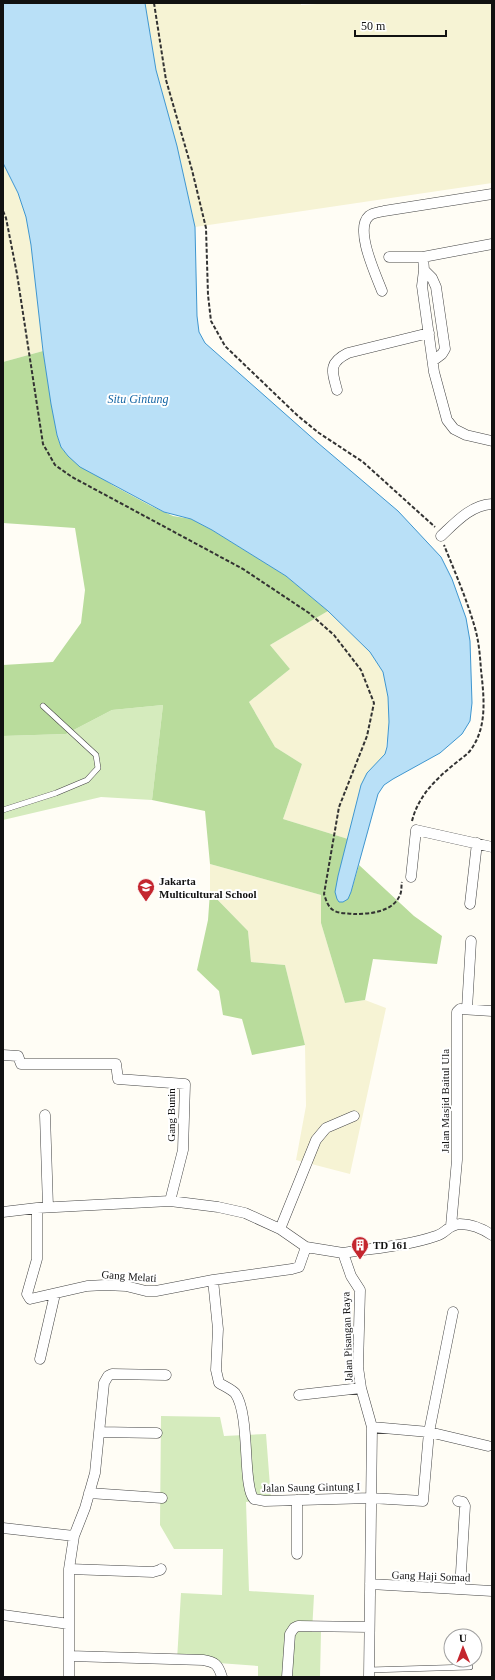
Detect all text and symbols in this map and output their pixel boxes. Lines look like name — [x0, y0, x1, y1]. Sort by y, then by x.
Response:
scale bar — [355, 12, 446, 38]
text: 50 m — [361, 19, 386, 33]
water label: Situ Gintung — [107, 392, 169, 406]
place label: Jakarta Multicultural School — [159, 875, 256, 900]
school or university icon: Jakarta Multicultural School — [136, 877, 156, 902]
street label: Jalan Masjid Baitul Ula — [439, 1049, 451, 1153]
street label: Gang Bunin — [165, 1088, 177, 1142]
building icon: TD 161 — [350, 1235, 370, 1260]
place label: TD 161 — [373, 1239, 408, 1251]
street label: Gang Melati — [101, 1268, 157, 1284]
street label: Jalan Pisangan Raya — [339, 1291, 355, 1382]
street label: Jalan Saung Gintung I — [262, 1480, 360, 1494]
street label: Gang Haji Somad — [391, 1569, 471, 1583]
north arrow — [443, 1628, 483, 1668]
text: U — [459, 1632, 467, 1644]

